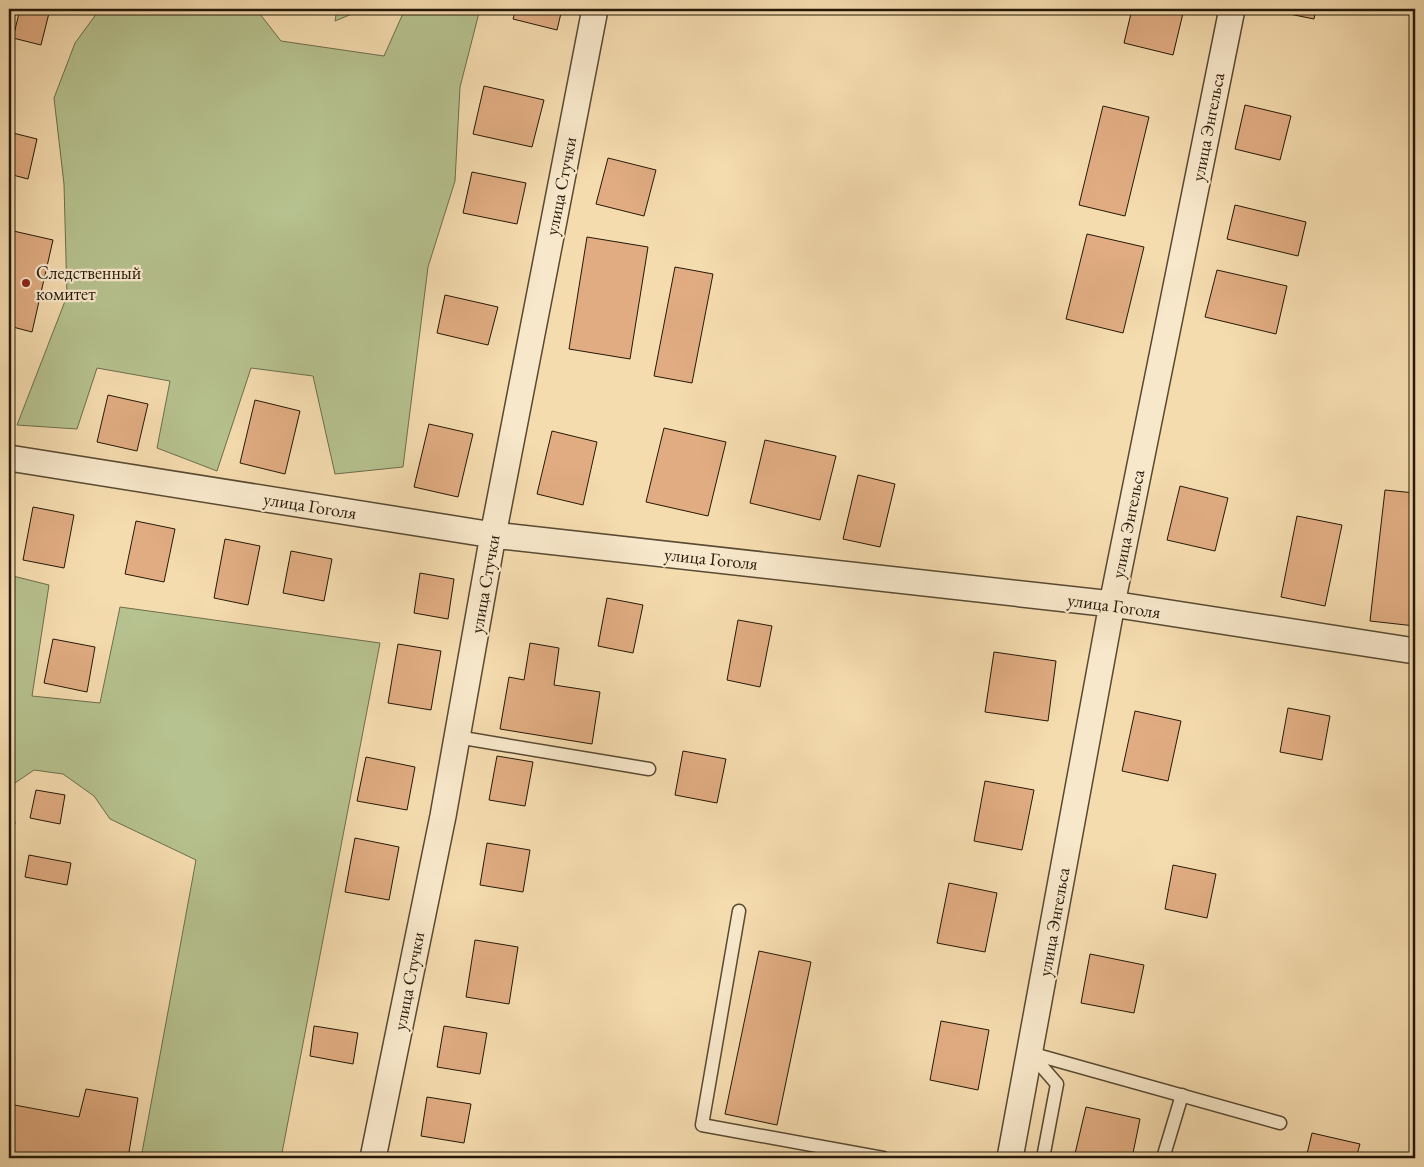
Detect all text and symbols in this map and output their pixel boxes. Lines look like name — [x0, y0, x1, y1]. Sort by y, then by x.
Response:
street label: улица Энгельса — [1186, 70, 1229, 183]
street label: улица Стучки — [540, 134, 581, 237]
place label: Следственный комитет — [36, 261, 142, 305]
marker: Следственный комитет — [20, 277, 32, 289]
street label: улица Энгельса — [1106, 467, 1149, 580]
street label: улица Гоголя — [262, 487, 358, 524]
street label: улица Стучки — [465, 532, 505, 635]
street label: улица Гоголя — [663, 542, 759, 575]
street label: улица Гоголя — [1066, 588, 1162, 623]
street label: улица Энгельса — [1033, 865, 1075, 978]
street label: улица Стучки — [388, 929, 429, 1032]

